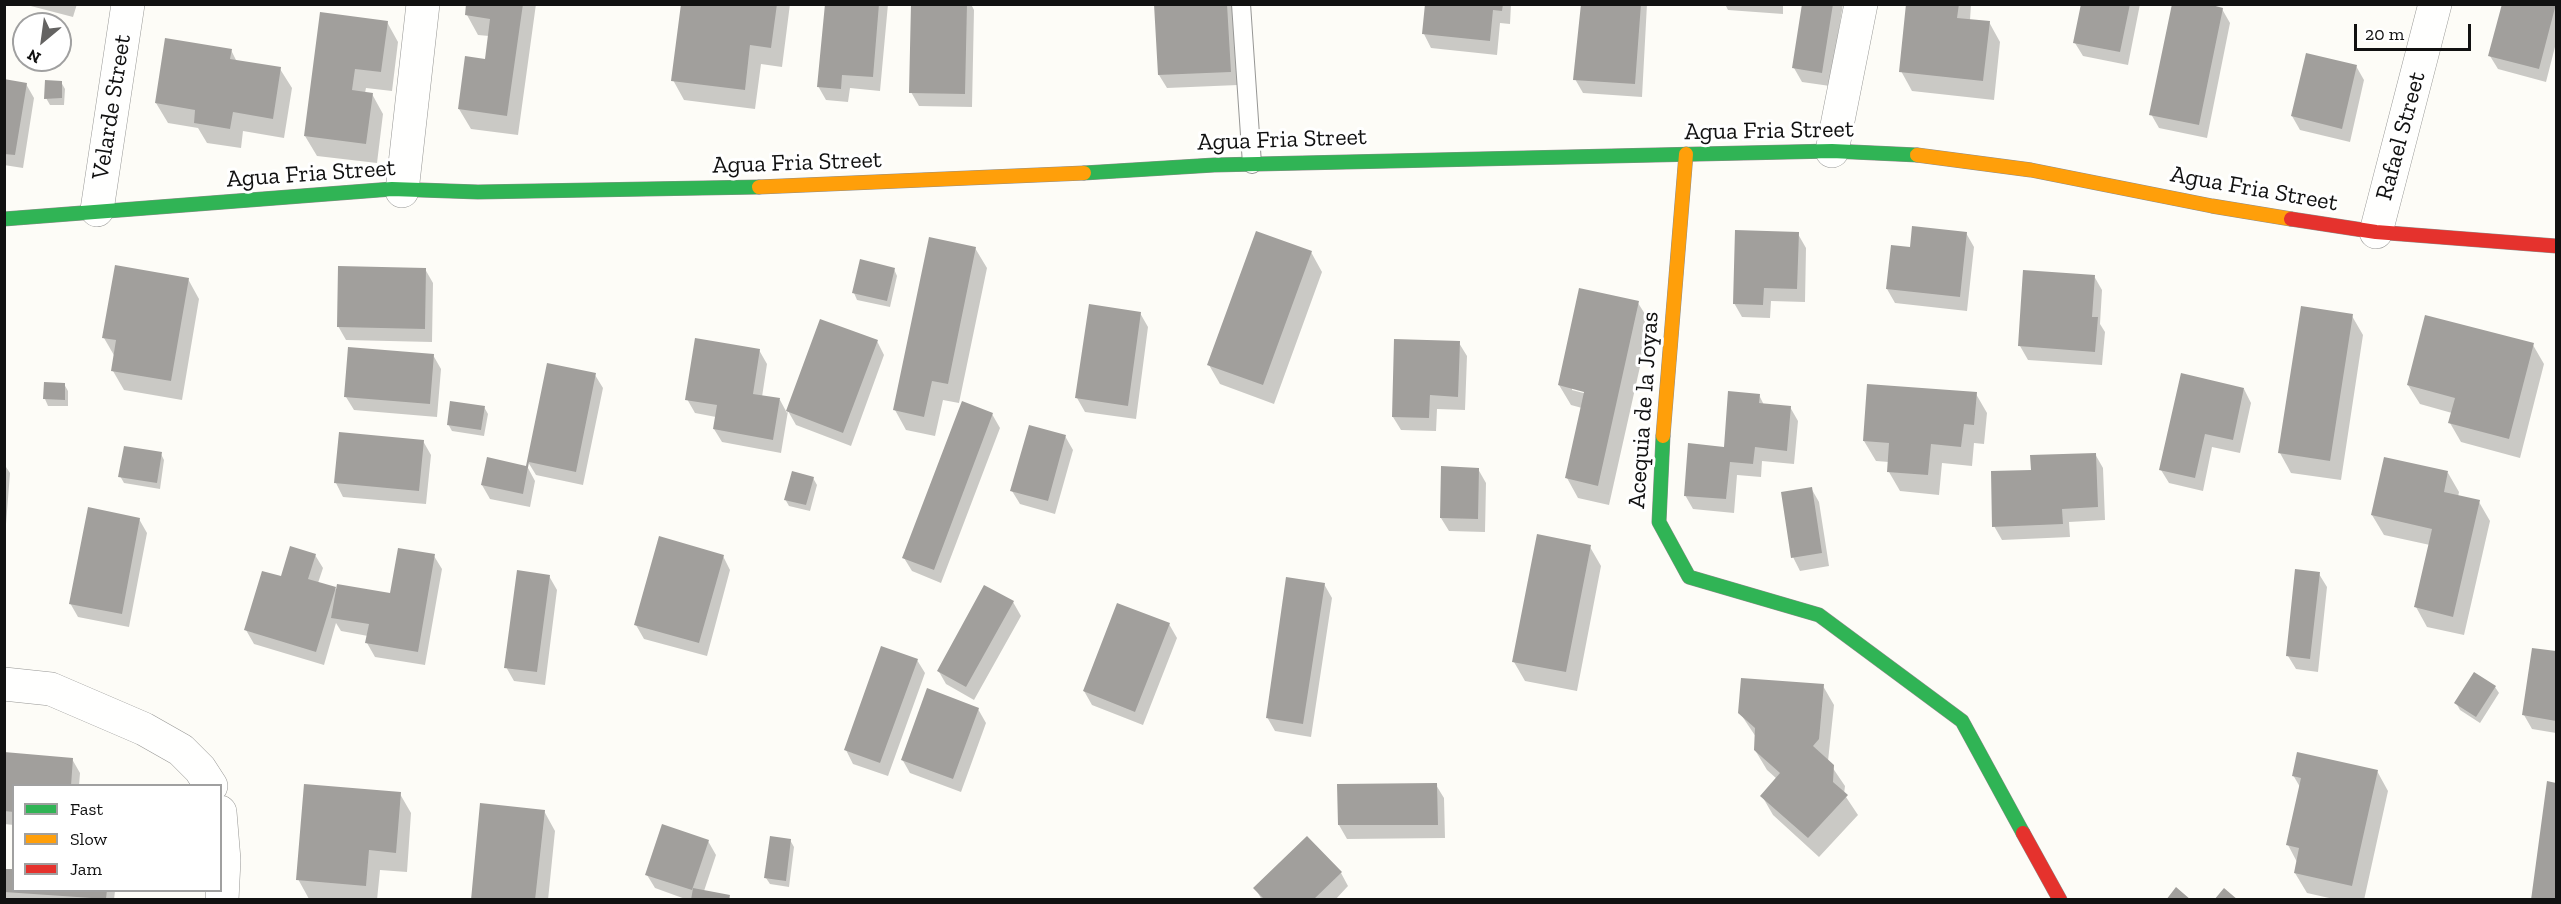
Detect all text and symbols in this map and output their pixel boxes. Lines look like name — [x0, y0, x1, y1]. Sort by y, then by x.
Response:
north arrow — [12, 12, 72, 72]
scale bar — [2357, 12, 2474, 50]
text: 20 m — [2365, 23, 2404, 45]
street label: Velarde Street — [86, 32, 138, 182]
text: N — [24, 45, 44, 68]
street label: Rafael Street — [2370, 69, 2432, 203]
street label: Agua Fria Street — [1684, 115, 1854, 147]
street label: Agua Fria Street — [1197, 123, 1367, 157]
street label: Agua Fria Street — [712, 146, 882, 180]
street label: Agua Fria Street — [226, 154, 396, 194]
street label: Agua Fria Street — [2168, 160, 2340, 218]
street label: Acequia de la Joyas — [1623, 310, 1665, 510]
legend — [12, 784, 222, 892]
text: Fast — [70, 798, 103, 820]
text: Slow — [70, 828, 107, 850]
text: Jam — [70, 858, 102, 880]

